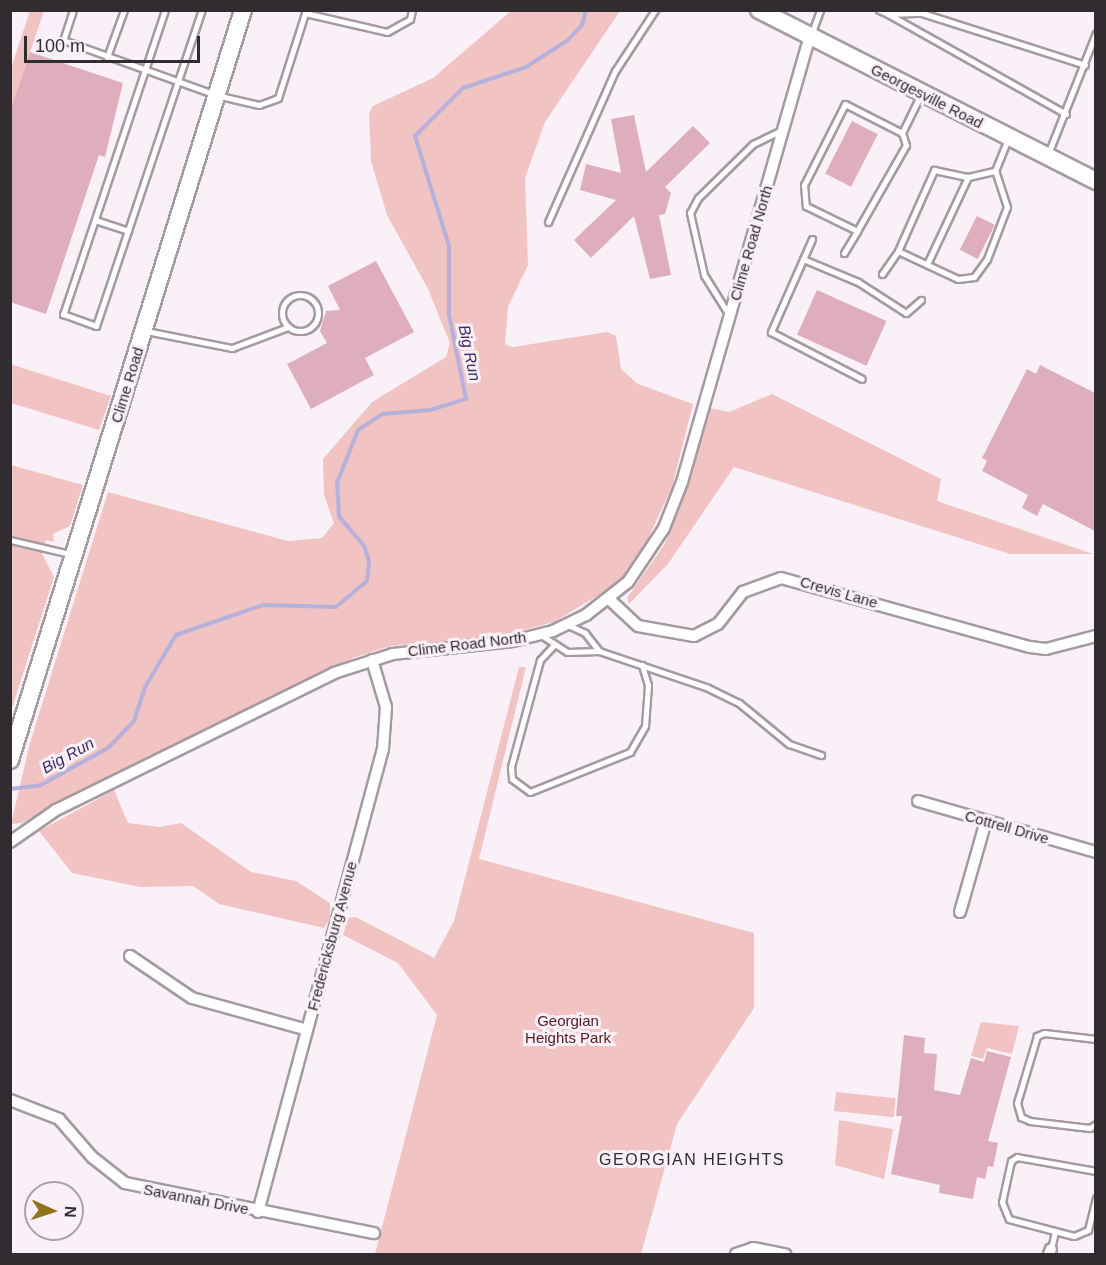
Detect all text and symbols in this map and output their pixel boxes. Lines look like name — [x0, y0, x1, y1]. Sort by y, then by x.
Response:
scale bar — [27, 24, 202, 62]
text: 100 m — [35, 36, 85, 56]
street label: Georgesville Road — [868, 60, 986, 132]
street label: Clime Road North — [726, 183, 776, 303]
water label: Big Run — [454, 323, 484, 383]
street label: Clime Road — [107, 345, 147, 425]
street label: Crevis Lane — [798, 572, 880, 612]
street label: Clime Road North — [407, 628, 527, 660]
water label: Big Run — [38, 734, 98, 778]
street label: Cottrell Drive — [963, 806, 1051, 848]
street label: Fredericksburg Avenue — [303, 859, 361, 1013]
park label: Georgian Heights Park — [525, 1011, 611, 1046]
district label: GEORGIAN HEIGHTS — [599, 1150, 785, 1170]
street label: Savannah Drive — [142, 1180, 250, 1218]
north arrow — [24, 1181, 84, 1241]
text: N — [62, 1206, 79, 1218]

